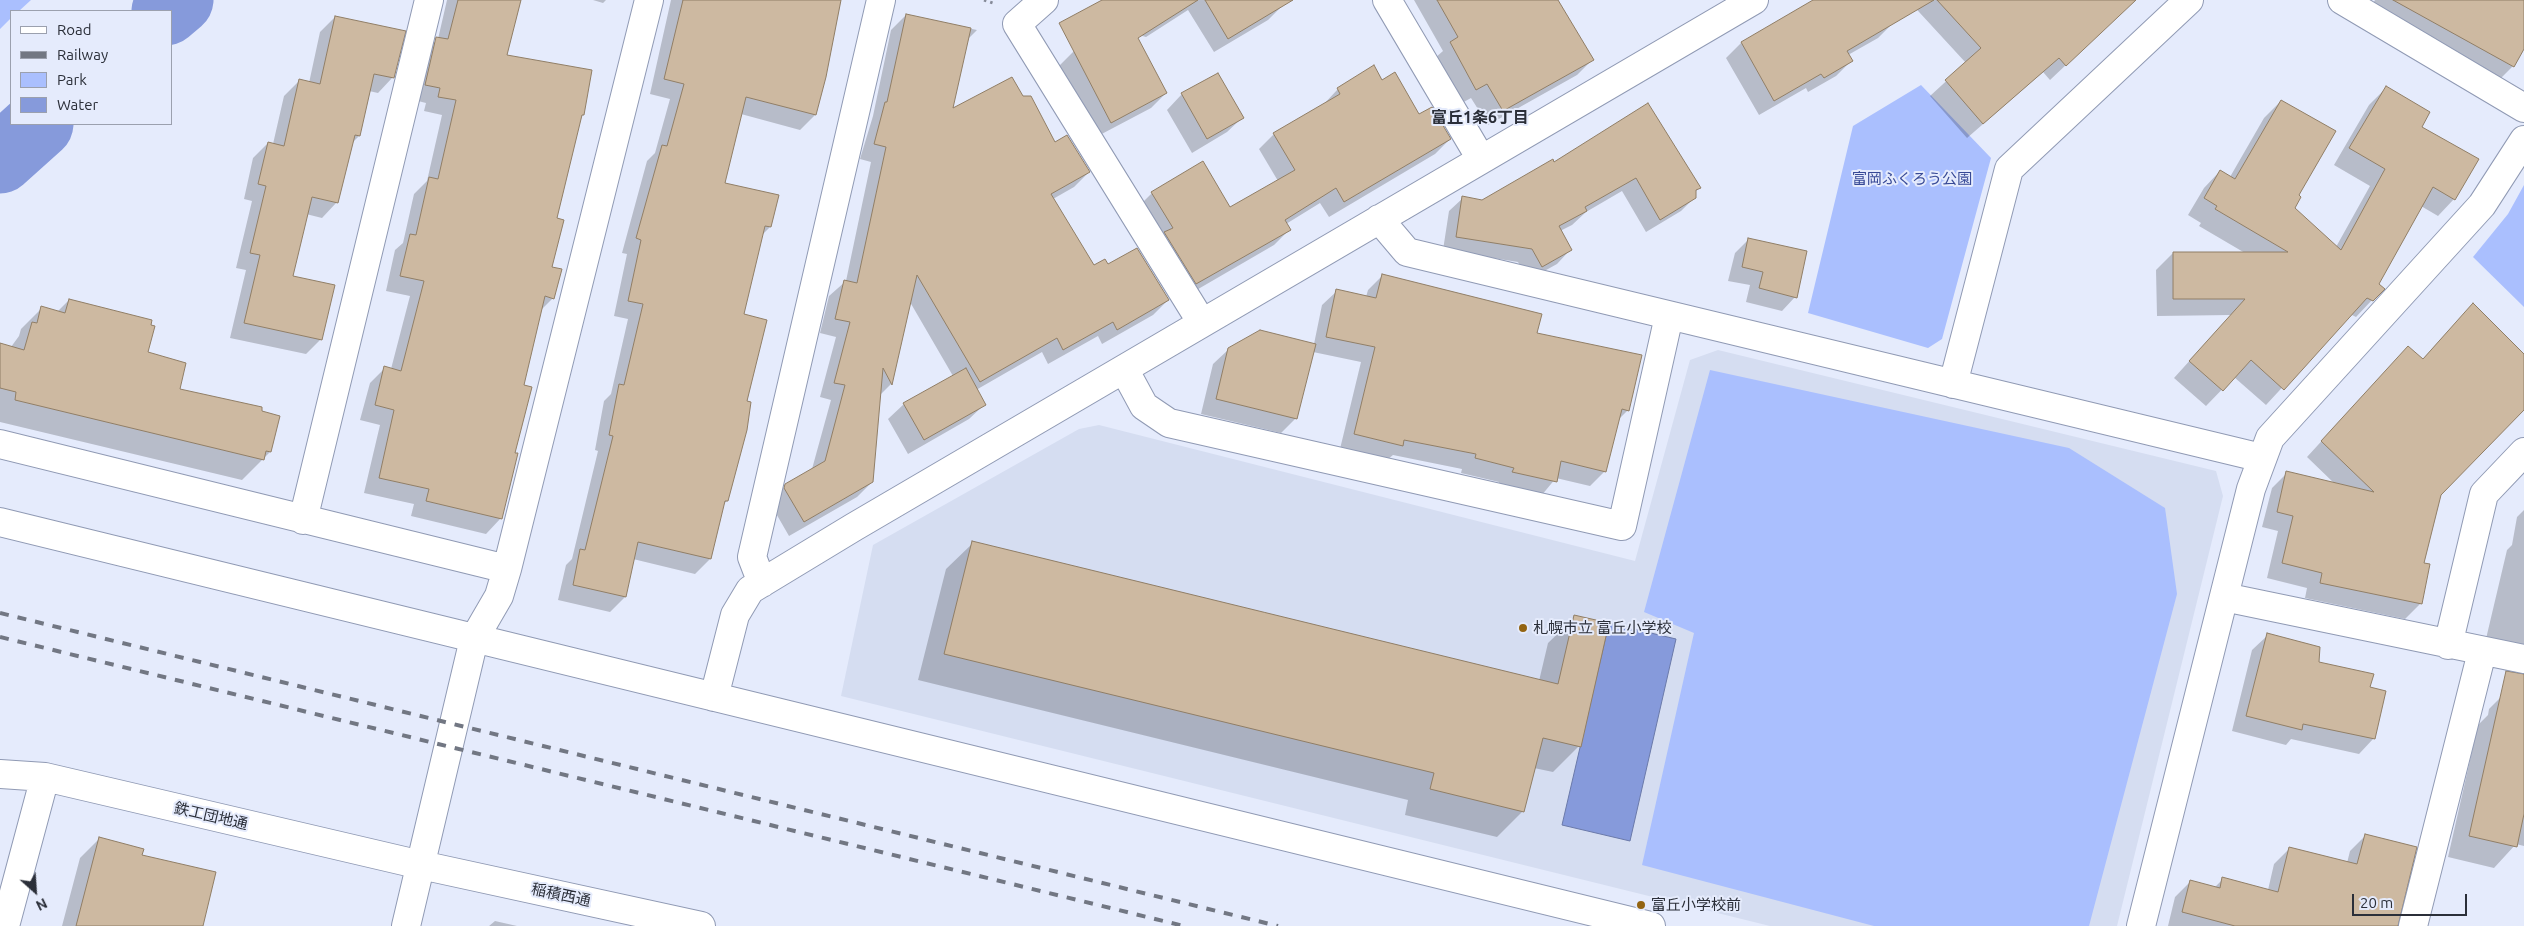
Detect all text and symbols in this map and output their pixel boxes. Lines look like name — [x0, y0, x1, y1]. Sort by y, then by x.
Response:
legend — [10, 10, 172, 125]
text: Road — [57, 21, 92, 38]
text: Railway — [57, 46, 108, 63]
text: Park — [57, 71, 87, 88]
text: Water — [57, 96, 98, 113]
district label: 富丘1条6丁目 — [1431, 108, 1529, 128]
park label: 富岡ふくろう公園 — [1852, 170, 1972, 188]
place label: 札幌市立 富丘小学校 — [1533, 619, 1671, 637]
marker: 札幌市立 富丘小学校 — [1517, 622, 1529, 634]
street label: 鉄工団地通 — [172, 799, 250, 833]
north arrow — [10, 866, 60, 916]
street label: 稲積西通 — [530, 880, 592, 910]
scale bar — [2354, 884, 2469, 916]
text: 20 m — [2360, 894, 2393, 911]
text: N — [33, 895, 50, 914]
place label: 富丘小学校前 — [1651, 896, 1741, 914]
marker: 富丘小学校前 — [1635, 899, 1647, 911]

